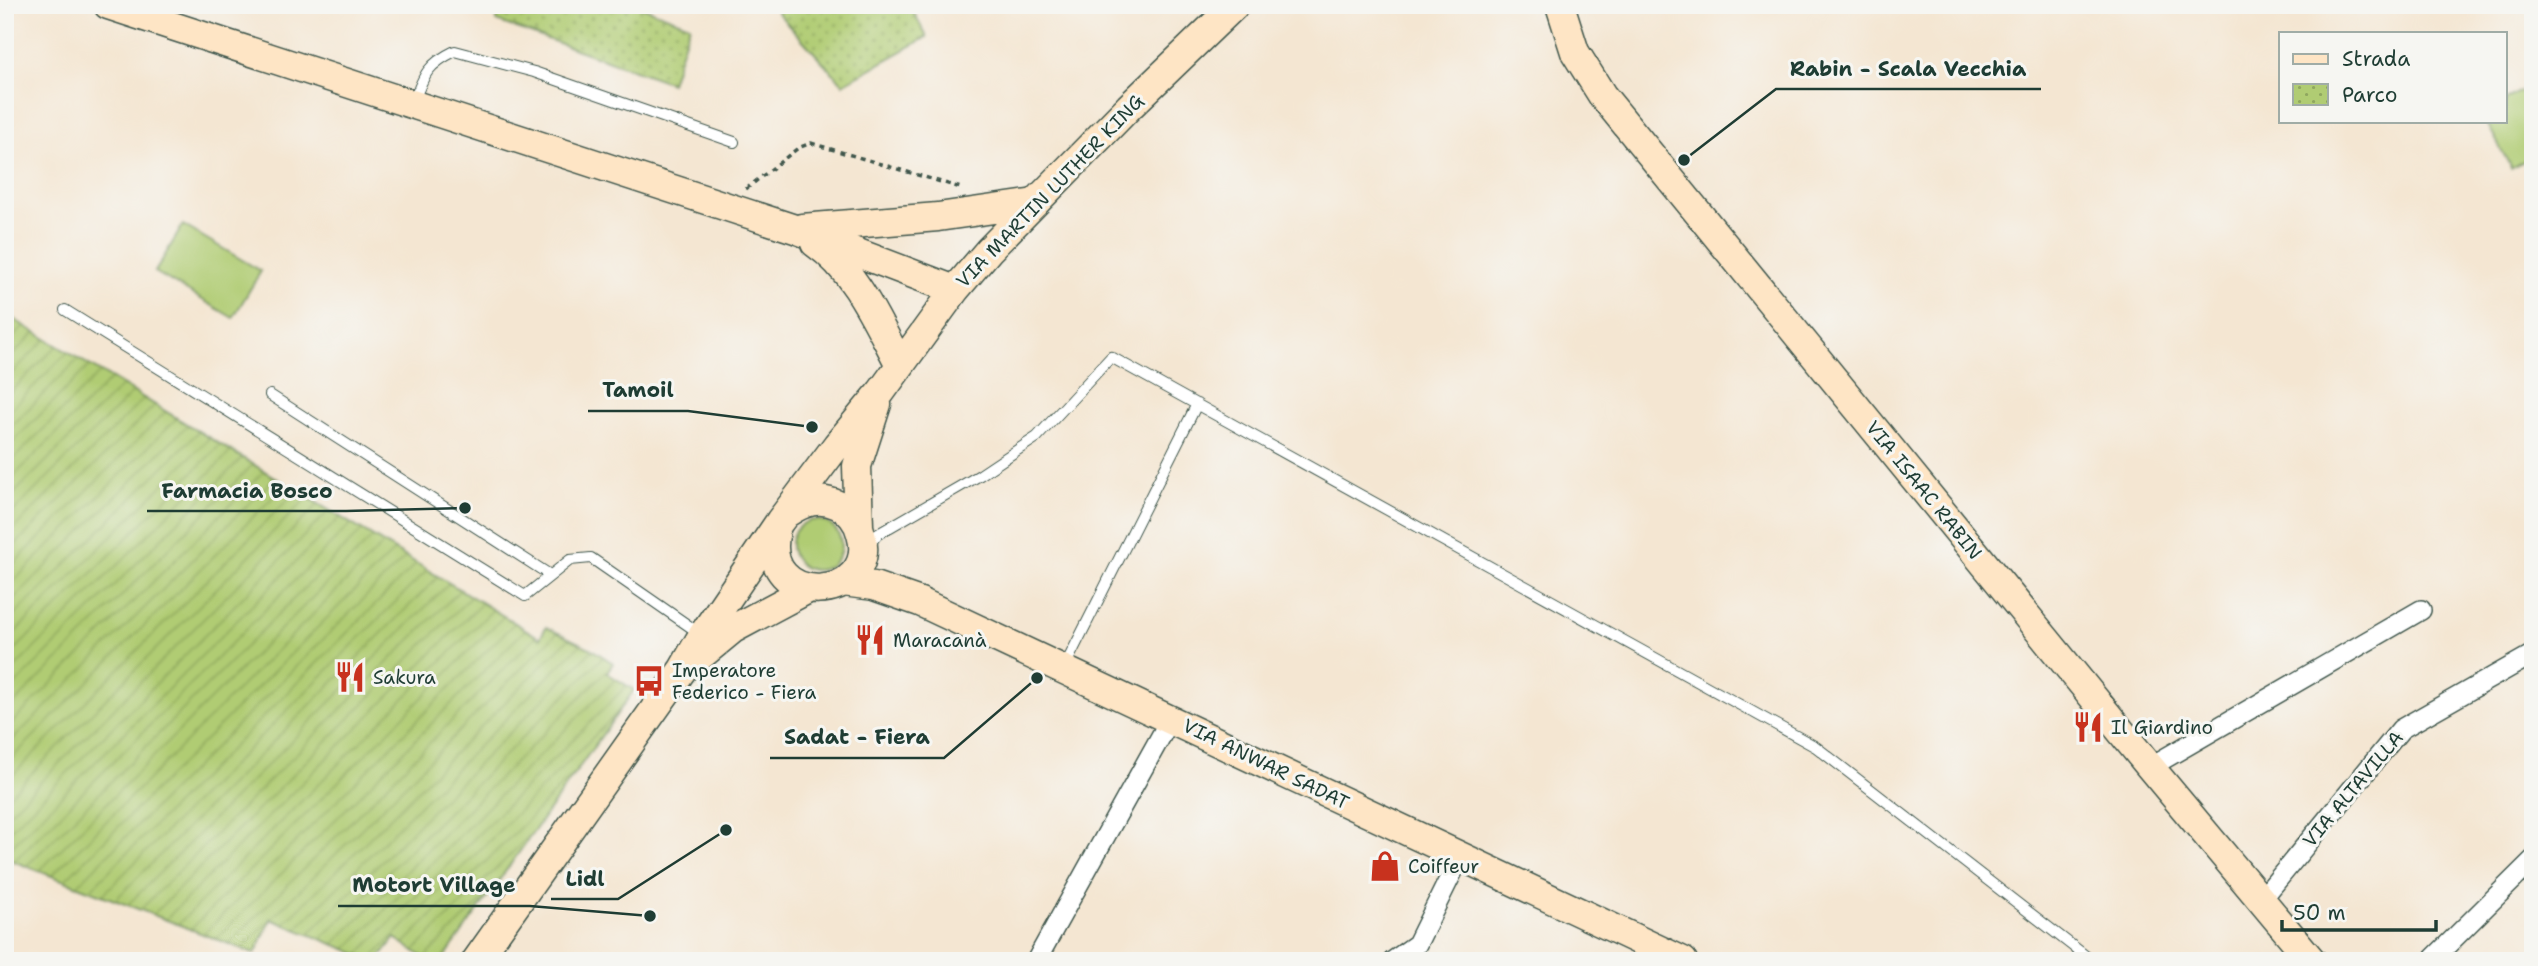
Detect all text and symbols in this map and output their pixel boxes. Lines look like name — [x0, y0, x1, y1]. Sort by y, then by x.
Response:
legend — [2279, 32, 2506, 122]
text: Strada — [2342, 45, 2410, 73]
callout: Rabin - Scala Vecchia — [1776, 47, 2041, 89]
text: Rabin - Scala Vecchia — [1790, 55, 2027, 83]
text: Parco — [2342, 81, 2397, 109]
street label: VIA MARTIN LUTHER KING — [951, 89, 1149, 293]
callout: Tamoil — [588, 369, 688, 411]
text: Tamoil — [602, 376, 674, 404]
street label: VIA ISAAC RABIN — [1860, 415, 1988, 565]
callout: Farmacia Bosco — [147, 469, 346, 511]
text: Farmacia Bosco — [161, 477, 333, 505]
restaurant icon: Maracanà — [853, 623, 887, 657]
place label: Maracanà — [893, 628, 987, 653]
place label: Imperatore Federico - Fiera — [672, 658, 816, 705]
restaurant icon: Sakura — [333, 660, 367, 694]
bus stop icon: Imperatore Federico - Fiera — [632, 664, 666, 698]
place label: Sakura — [373, 665, 436, 690]
restaurant icon: Il Giardino — [2071, 710, 2105, 744]
street label: VIA ANWAR SADAT — [1179, 713, 1354, 815]
place label: Il Giardino — [2111, 715, 2213, 740]
callout: Sadat - Fiera — [770, 716, 944, 758]
text: Sadat - Fiera — [784, 723, 931, 751]
street label: VIA ALTAVILLA — [2297, 726, 2409, 852]
shop icon: Coiffeur — [1368, 849, 1402, 883]
place label: Coiffeur — [1408, 854, 1479, 879]
callout: Lidl — [551, 857, 618, 899]
callout: Motort Village — [338, 864, 530, 906]
text: Lidl — [566, 865, 604, 893]
text: Motort Village — [352, 871, 516, 899]
scale bar — [2282, 889, 2436, 933]
text: 50 m — [2293, 899, 2346, 927]

